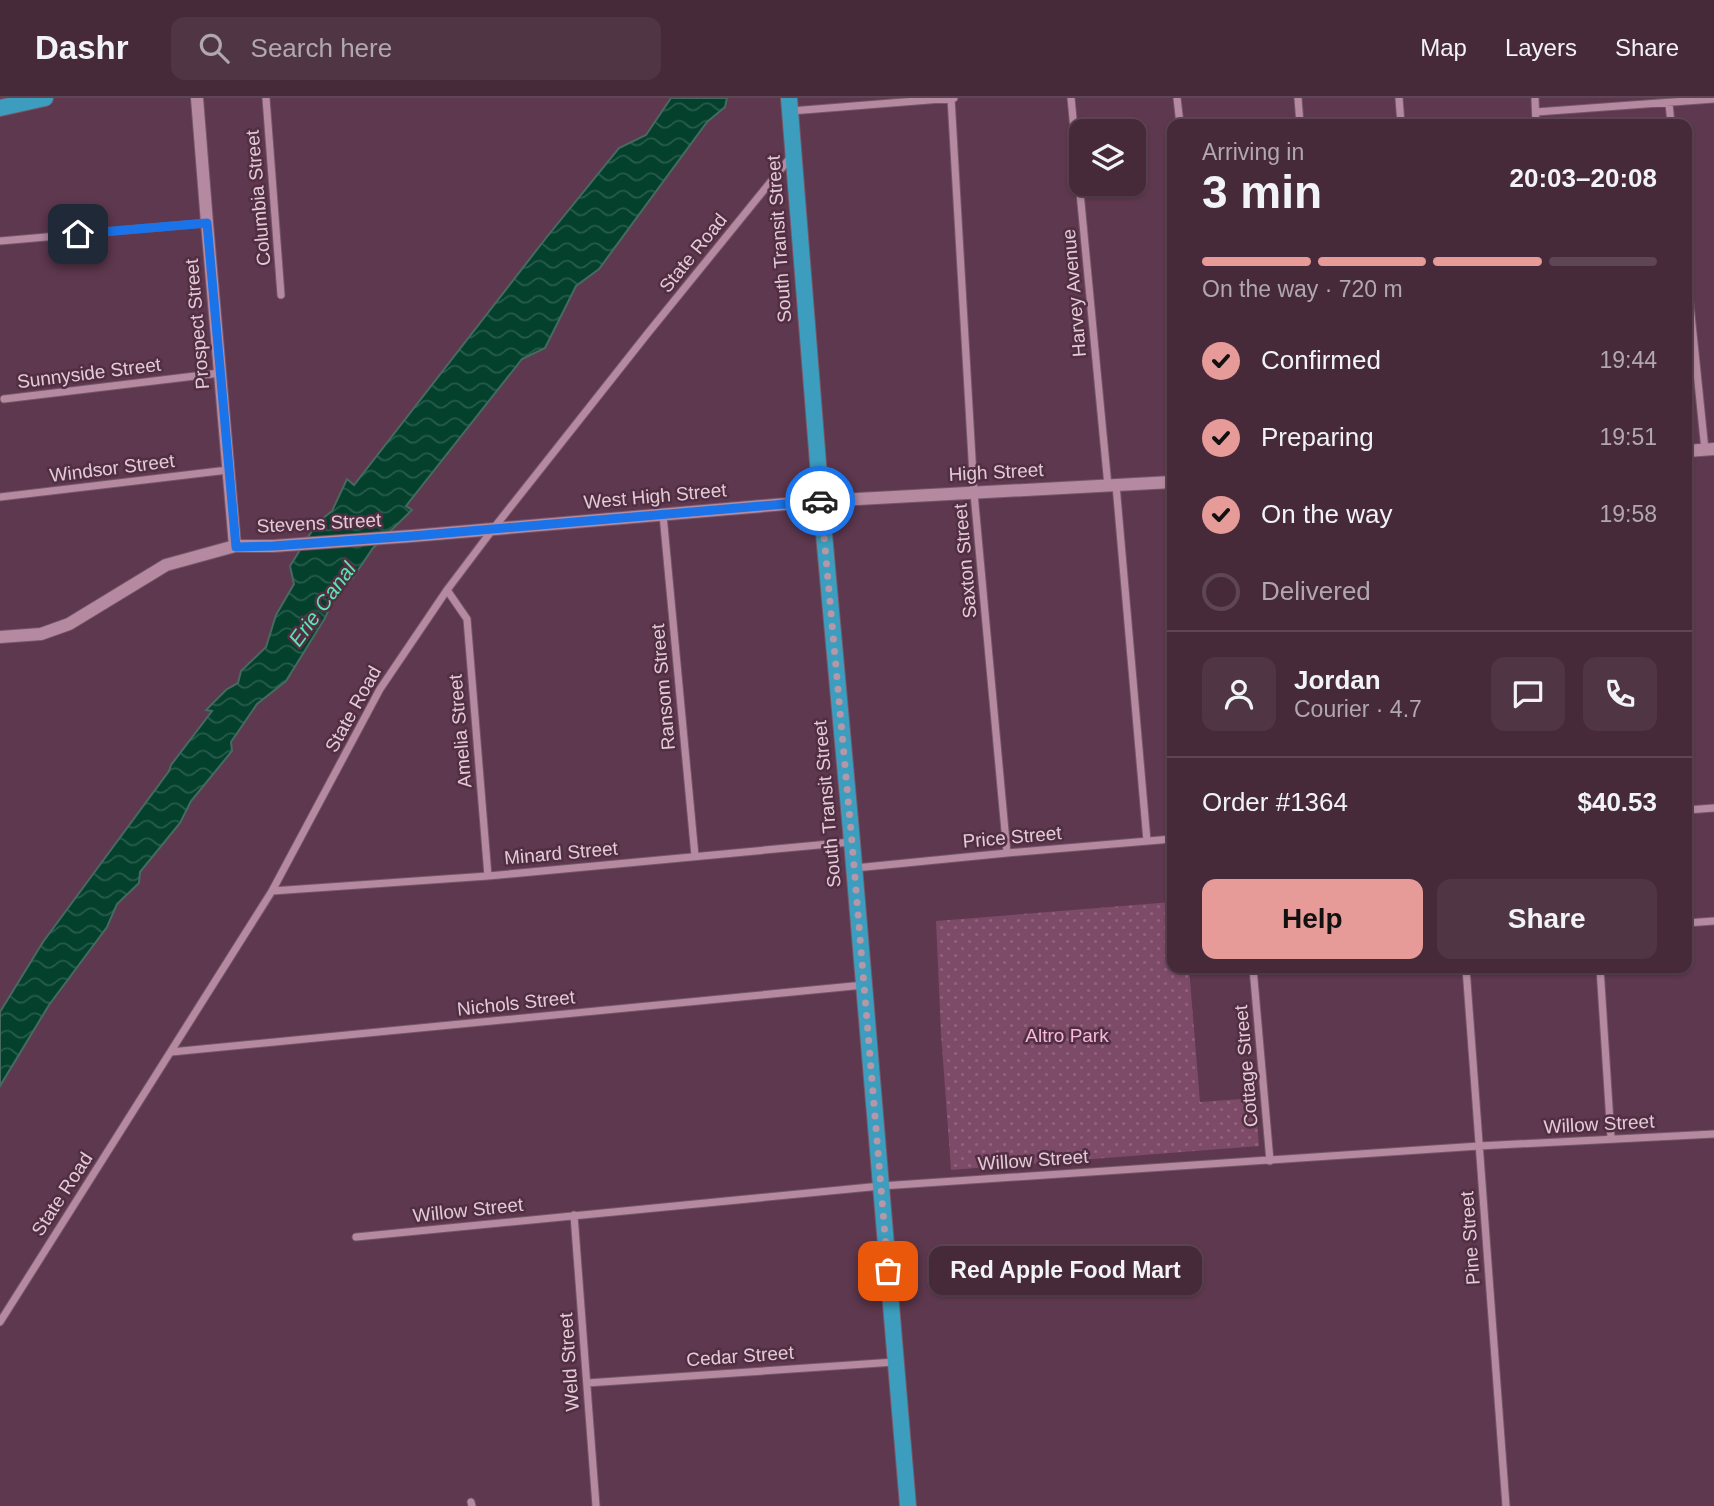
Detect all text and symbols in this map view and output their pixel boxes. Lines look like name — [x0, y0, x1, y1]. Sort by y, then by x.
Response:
search box — [171, 17, 661, 80]
text: Dashr — [35, 29, 129, 66]
icon: search — [195, 29, 233, 67]
text: Search here — [251, 33, 392, 63]
text: Map — [1420, 34, 1467, 61]
text: Layers — [1505, 34, 1577, 61]
text: Share — [1615, 34, 1679, 61]
map controls — [1069, 119, 1146, 196]
button: layers — [1069, 119, 1146, 196]
street label: Columbia Street — [242, 129, 274, 267]
text: Arriving in — [1202, 139, 1304, 165]
street label: South Transit Street — [763, 154, 795, 323]
text: 20:03–20:08 — [1510, 163, 1657, 193]
text: 3 min — [1202, 166, 1322, 218]
pin — [48, 204, 108, 264]
street label: State Road — [655, 209, 731, 297]
icon: home — [59, 215, 97, 253]
street label: Harvey Avenue — [1058, 228, 1090, 358]
street label: Prospect Street — [181, 257, 213, 390]
text: On the way · 720 m — [1202, 276, 1403, 302]
icon: check — [1202, 342, 1240, 380]
text: Confirmed — [1261, 345, 1381, 375]
text: 19:44 — [1599, 347, 1657, 373]
street label: Sunnyside Street — [16, 354, 163, 392]
icon: check — [1202, 419, 1240, 457]
text: Preparing — [1261, 422, 1374, 452]
text: 19:51 — [1599, 424, 1657, 450]
street label: Windsor Street — [48, 450, 176, 486]
street label: High Street — [948, 459, 1045, 485]
courier — [785, 466, 855, 536]
street label: West High Street — [583, 479, 728, 513]
icon: car — [801, 482, 839, 520]
icon: check — [1202, 496, 1240, 534]
text: On the way — [1261, 499, 1393, 529]
text: 19:58 — [1599, 501, 1657, 527]
street label: Saxton Street — [949, 502, 980, 619]
street label: Stevens Street — [256, 509, 382, 537]
water label: Erie Canal — [284, 557, 361, 650]
text: Delivered — [1261, 576, 1371, 606]
street label: Ransom Street — [647, 622, 679, 751]
button: person — [1202, 657, 1276, 731]
button: chat — [1491, 657, 1565, 731]
button: phone — [1583, 657, 1657, 731]
street label: State Road — [321, 662, 385, 756]
text: Jordan — [1294, 665, 1381, 695]
street label: Amelia Street — [445, 673, 475, 789]
text: Courier · 4.7 — [1294, 696, 1422, 722]
street label: South Transit Street — [809, 719, 845, 889]
text: Order #1364 — [1202, 787, 1348, 817]
text: $40.53 — [1577, 787, 1657, 817]
street label: Price Street — [962, 822, 1063, 852]
street label: Minard Street — [503, 838, 619, 868]
button: Help — [1202, 879, 1423, 959]
button: Share — [1437, 879, 1657, 959]
street label: Nichols Street — [456, 986, 577, 1020]
street label: Cottage Street — [1230, 1003, 1262, 1128]
park label: Altro Park — [1025, 1025, 1109, 1046]
street label: Willow Street — [1543, 1111, 1656, 1137]
street label: Willow Street — [977, 1146, 1090, 1174]
street label: State Road — [27, 1148, 97, 1240]
street label: Pine Street — [1456, 1190, 1484, 1286]
street label: Willow Street — [412, 1194, 525, 1226]
pin — [858, 1241, 918, 1301]
callout: Red Apple Food Mart — [930, 1246, 1203, 1296]
icon: bag — [869, 1252, 907, 1290]
text: Red Apple Food Mart — [950, 1257, 1181, 1283]
street label: Weld Street — [555, 1311, 583, 1412]
street label: Cedar Street — [686, 1342, 795, 1370]

